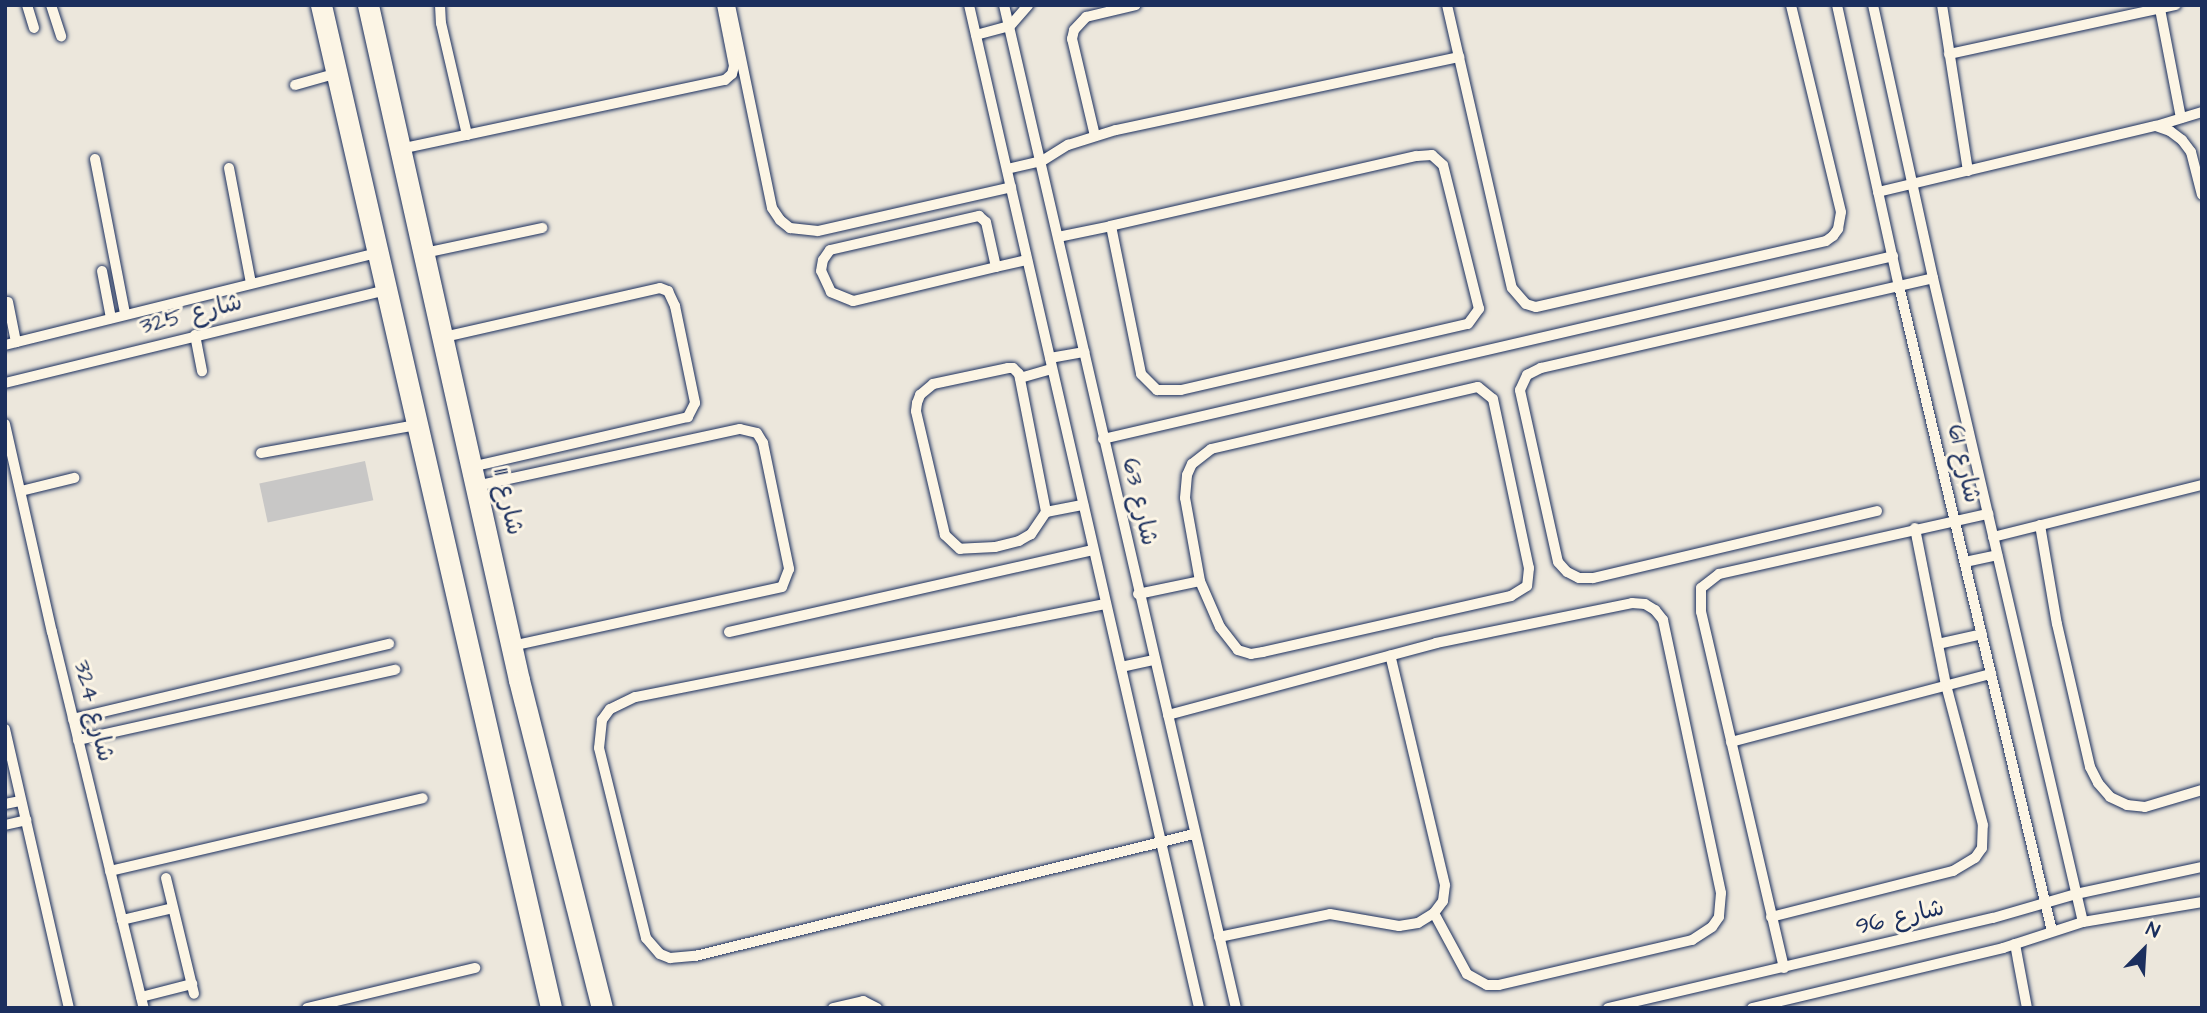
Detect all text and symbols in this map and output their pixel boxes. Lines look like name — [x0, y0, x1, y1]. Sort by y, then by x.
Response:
street label: شارع 325 — [137, 288, 245, 342]
street label: شارع 61 — [1940, 422, 1986, 506]
street label: شارع 63 — [1115, 455, 1163, 549]
street label: شارع 11 — [485, 466, 529, 538]
street label: شارع 324 — [66, 657, 120, 765]
street label: شارع 96 — [1853, 894, 1947, 942]
north arrow — [2109, 915, 2179, 985]
text: N — [2142, 916, 2164, 945]

